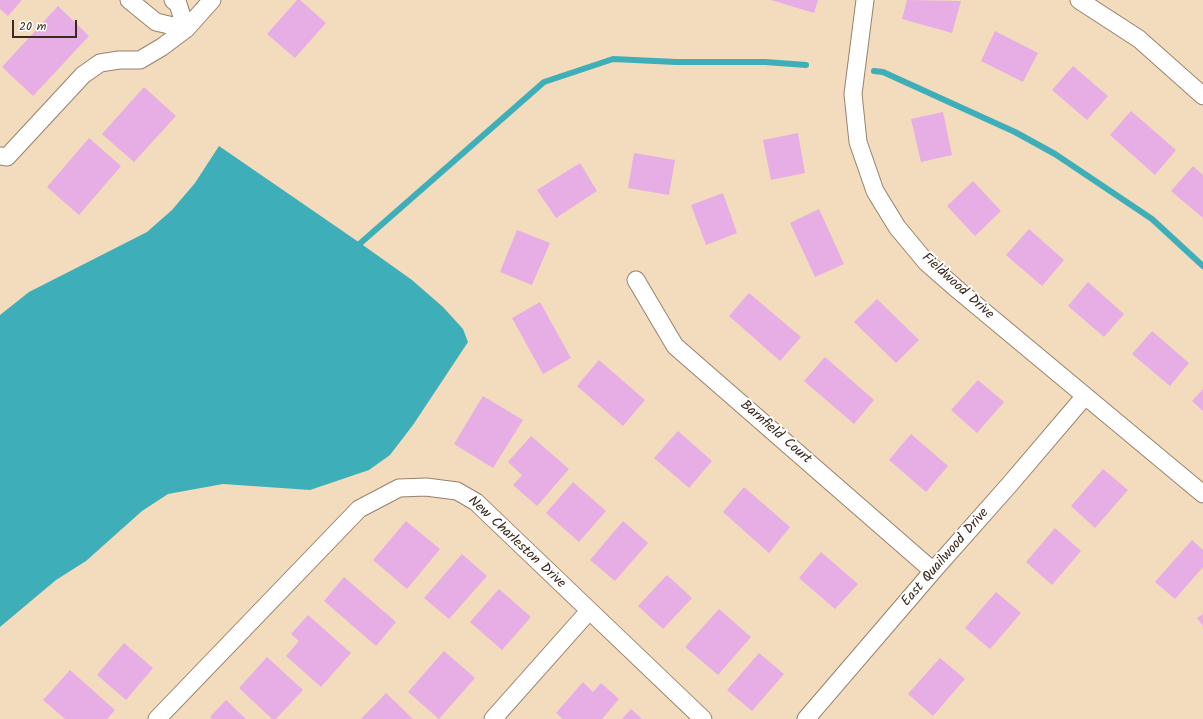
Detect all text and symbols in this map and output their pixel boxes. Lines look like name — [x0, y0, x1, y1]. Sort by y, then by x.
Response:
scale bar — [14, 12, 79, 38]
text: 20 m — [19, 17, 46, 36]
street label: Fieldwood Drive — [917, 250, 997, 324]
street label: Barnfield Court — [736, 398, 814, 468]
street label: New Charleston Drive — [464, 493, 568, 593]
street label: East Quailwood Drive — [899, 505, 993, 611]

